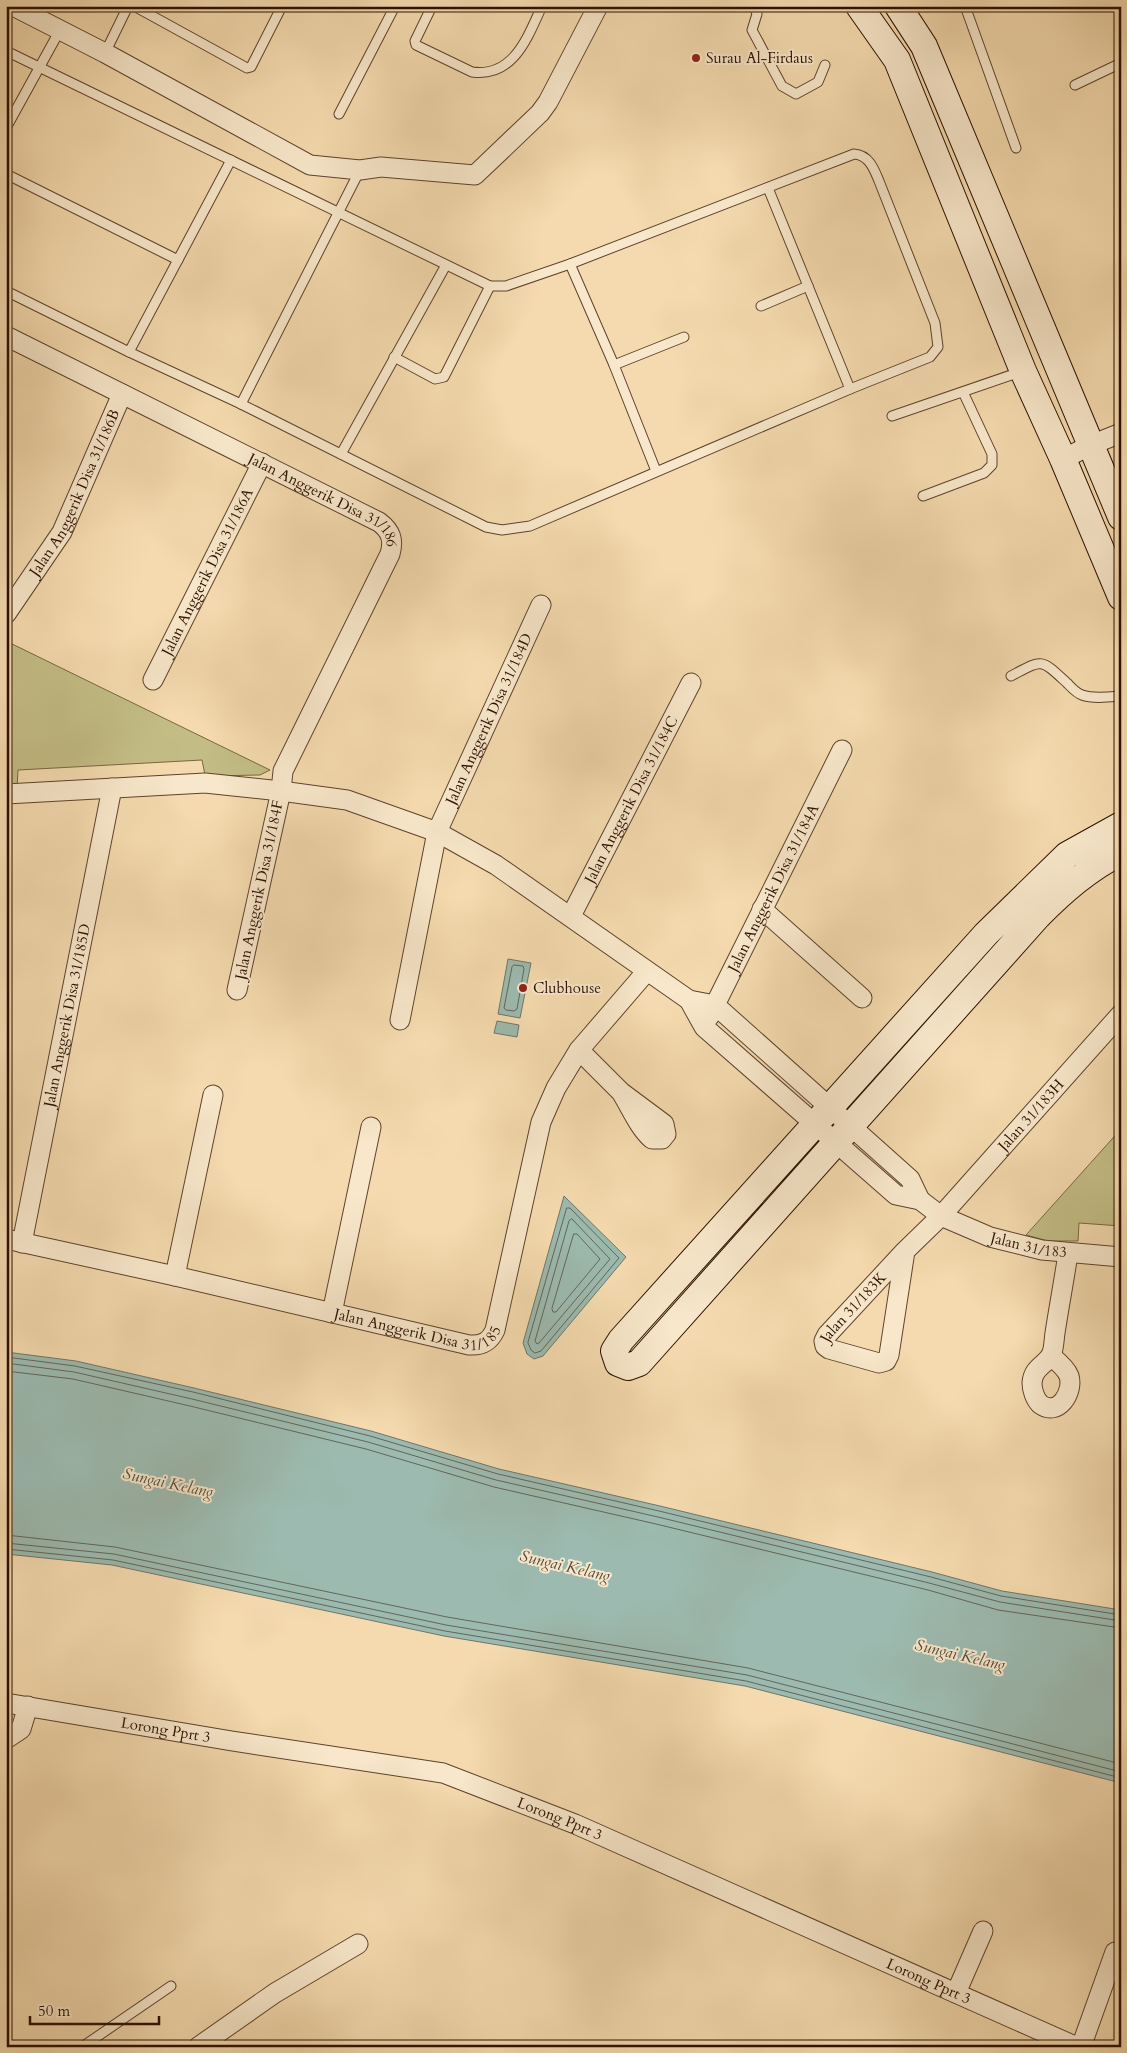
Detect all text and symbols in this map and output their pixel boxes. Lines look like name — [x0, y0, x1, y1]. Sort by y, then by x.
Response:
place label: Surau Al-Firdaus — [706, 48, 813, 68]
marker: Surau Al-Firdaus — [690, 52, 702, 64]
street label: Jalan Anggerik Disa 31/186B — [24, 406, 124, 582]
street label: Jalan Anggerik Disa 31/186 — [243, 447, 402, 547]
street label: Jalan Anggerik Disa 31/186A — [156, 484, 258, 661]
street label: Jalan Anggerik Disa 31/184D — [440, 630, 537, 810]
street label: Jalan Anggerik Disa 31/184C — [579, 712, 682, 888]
street label: Jalan Anggerik Disa 31/184F — [230, 799, 288, 983]
street label: Jalan Anggerik Disa 31/184A — [722, 801, 824, 977]
street label: Jalan Anggerik Disa 31/185D — [39, 922, 95, 1111]
place label: Clubhouse — [533, 978, 601, 998]
marker: Clubhouse — [517, 982, 529, 994]
street label: Jalan 31/183H — [992, 1074, 1069, 1157]
street label: Jalan 31/183 — [986, 1227, 1068, 1262]
street label: Jalan 31/183K — [814, 1267, 891, 1347]
street label: Jalan Anggerik Disa 31/185 — [330, 1303, 506, 1355]
water label: Sungai Kelang — [121, 1463, 216, 1504]
water label: Sungai Kelang — [518, 1545, 613, 1587]
water label: Sungai Kelang — [913, 1634, 1008, 1676]
street label: Lorong Pprt 3 — [119, 1712, 212, 1747]
street label: Lorong Pprt 3 — [514, 1793, 606, 1845]
street label: Lorong Pprt 3 — [883, 1954, 974, 2009]
scale bar — [30, 1993, 159, 2025]
text: 50 m — [38, 2001, 70, 2021]

